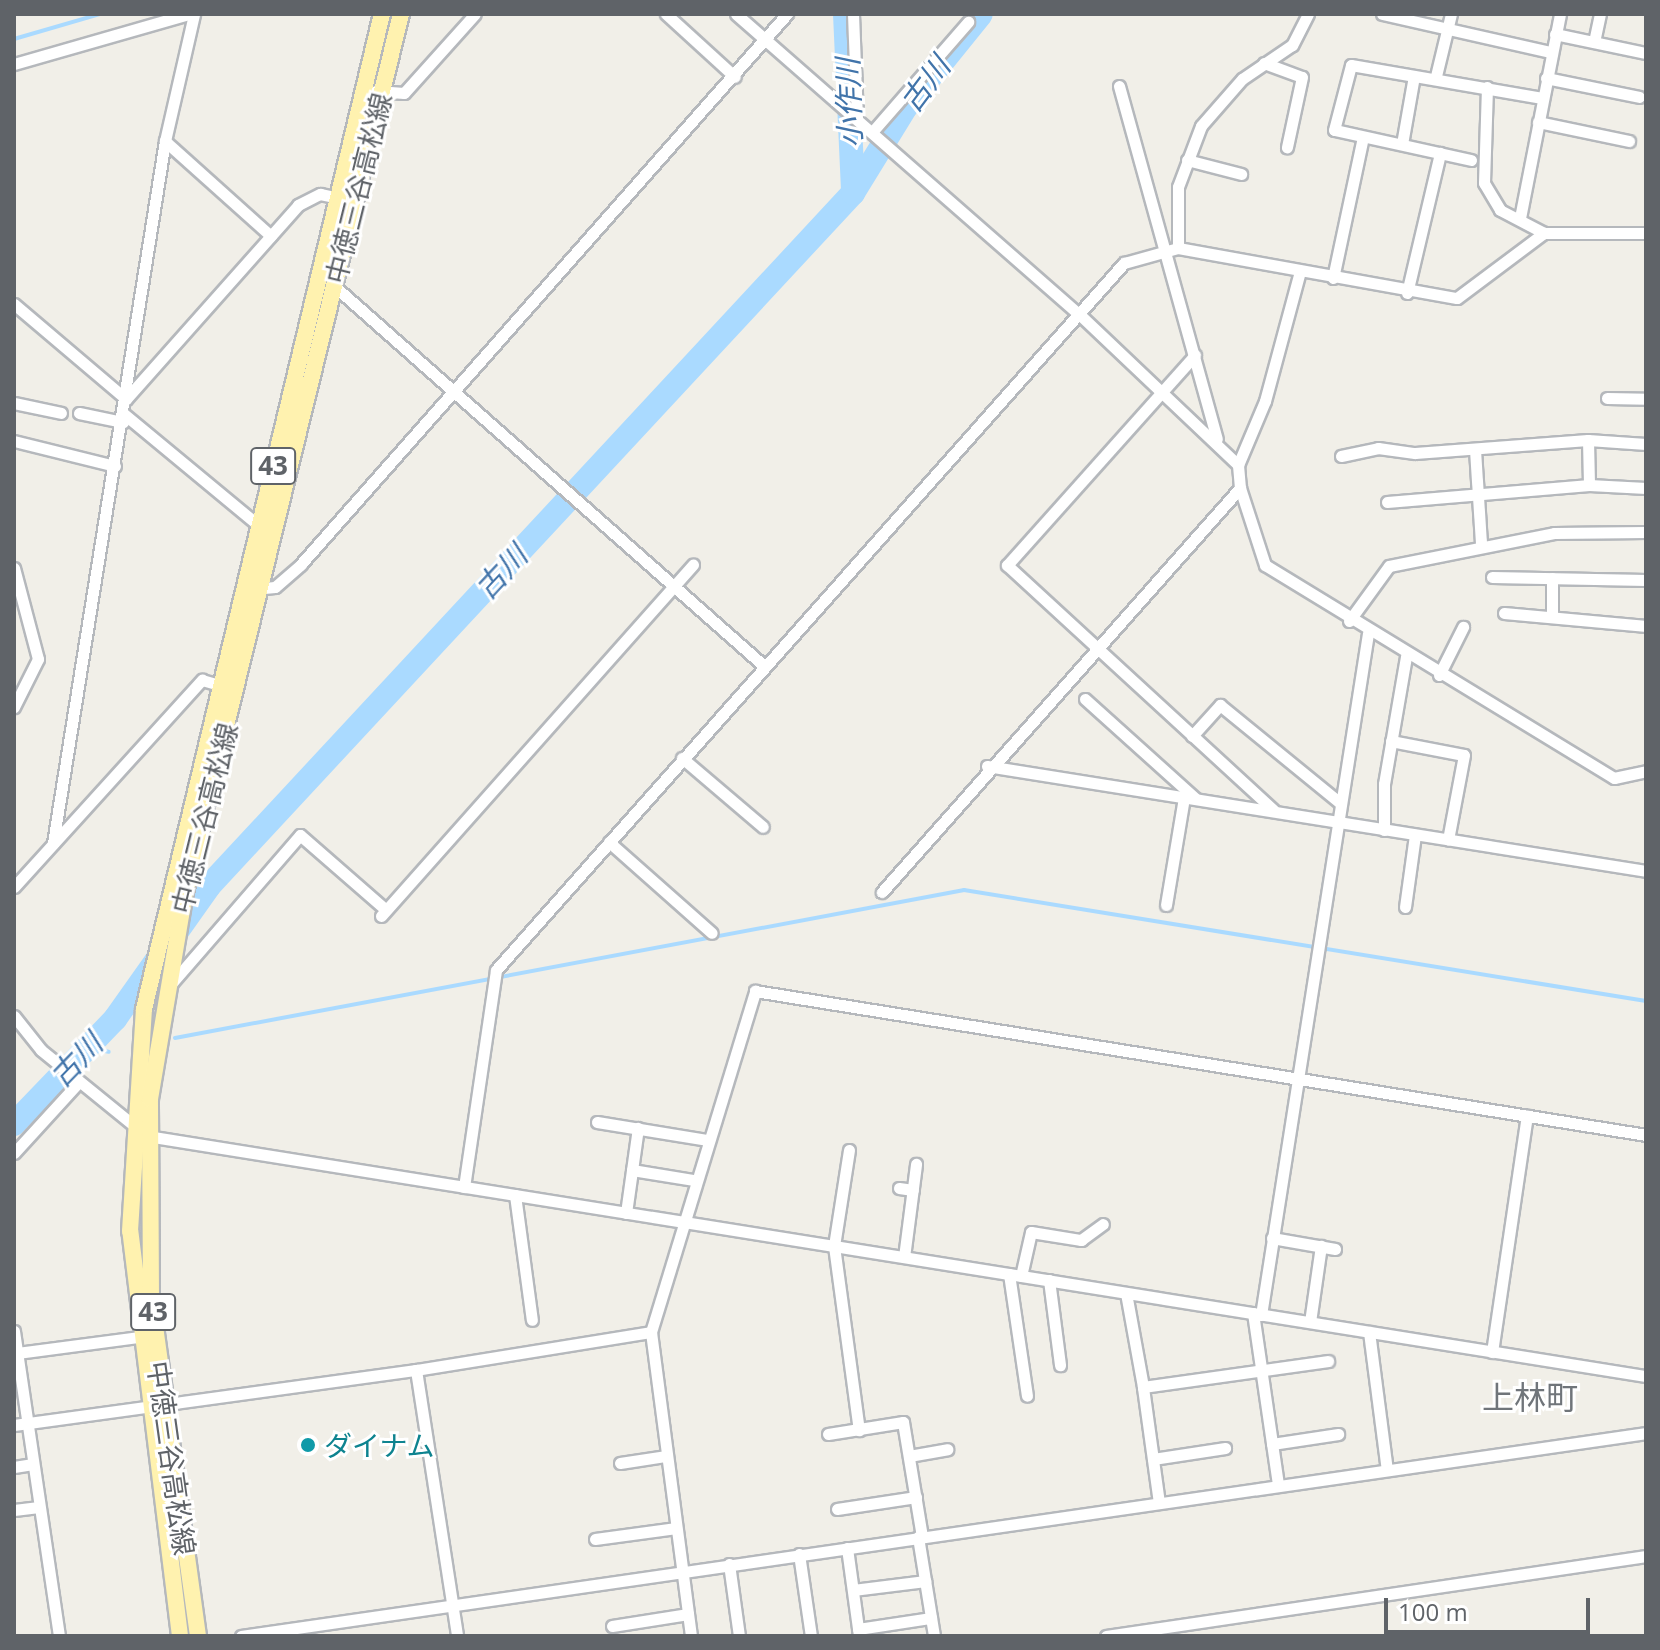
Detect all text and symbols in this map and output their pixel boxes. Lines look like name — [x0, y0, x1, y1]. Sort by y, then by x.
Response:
water label: 古川 — [893, 49, 957, 119]
water label: 小作川 — [829, 57, 869, 149]
street label: 中徳三谷高松線 — [318, 89, 398, 287]
road number: 43 — [249, 444, 297, 488]
water label: 古川 — [467, 538, 535, 606]
street label: 中徳三谷高松線 — [164, 719, 244, 917]
water label: 古川 — [42, 1026, 110, 1094]
road number: 43 — [129, 1290, 177, 1334]
street label: 中徳三谷高松線 — [142, 1359, 202, 1557]
district label: 上林町 — [1482, 1378, 1578, 1416]
place label: ダイナム — [324, 1428, 436, 1462]
marker: ダイナム — [299, 1436, 317, 1454]
scale bar — [1388, 1582, 1594, 1632]
text: 100 m — [1398, 1595, 1468, 1628]

